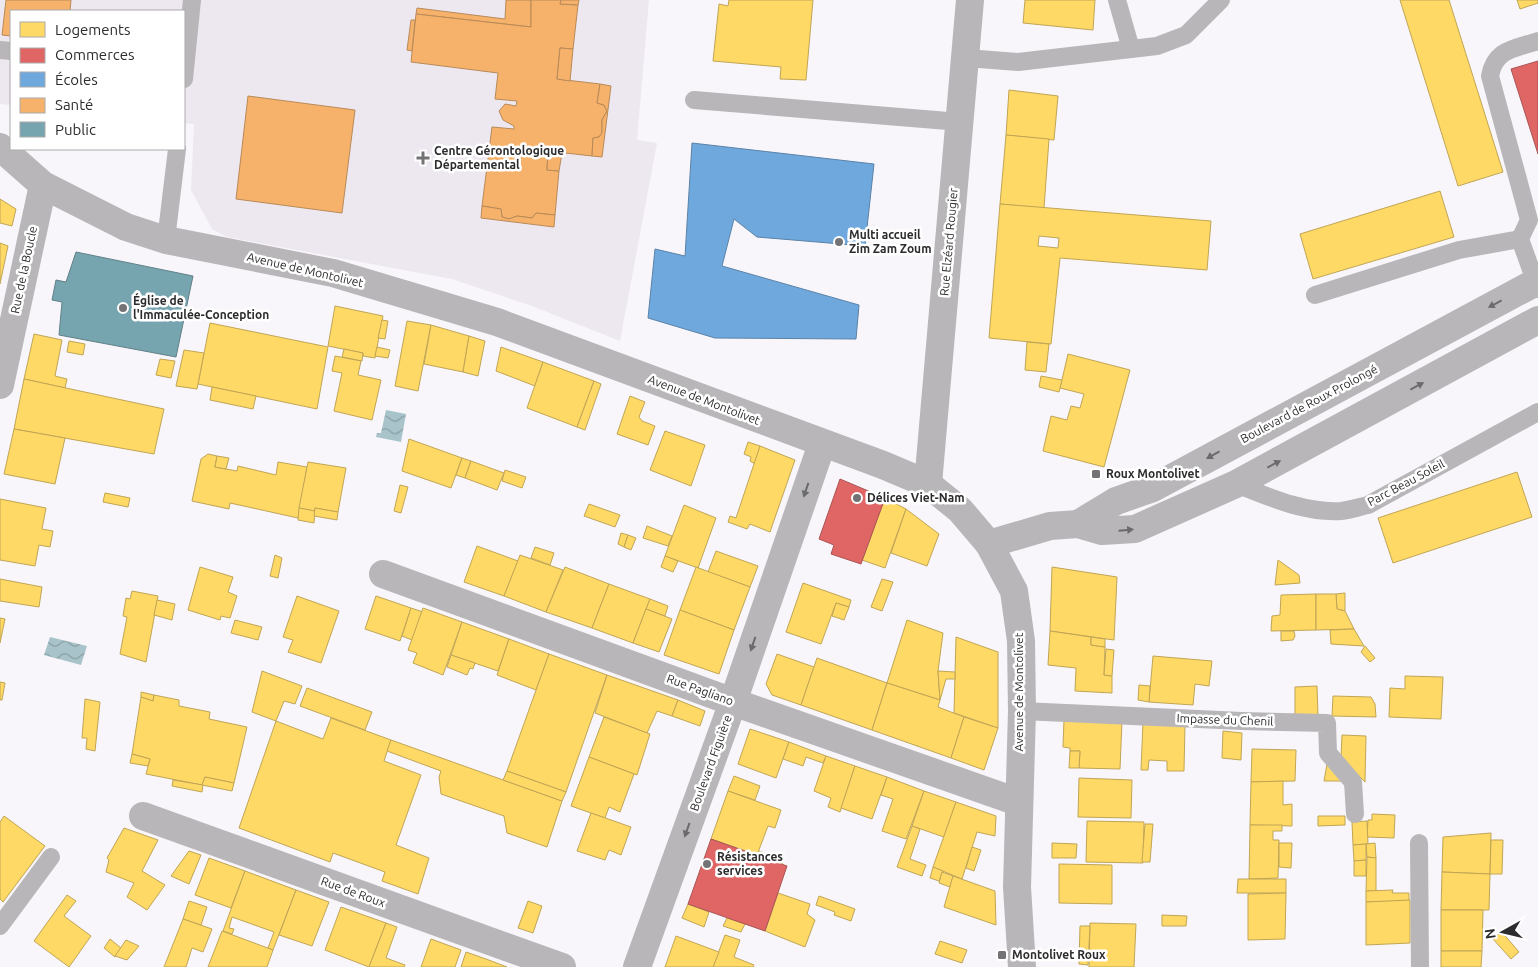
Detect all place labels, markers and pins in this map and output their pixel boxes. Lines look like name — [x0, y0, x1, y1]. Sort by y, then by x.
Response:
place label: Centre Gérontologique Départemental — [434, 144, 564, 171]
marker: Centre Gérontologique Départemental — [416, 151, 430, 165]
place label: Multi accueil Zim Zam Zoum — [849, 228, 932, 255]
marker: Multi accueil Zim Zam Zoum — [833, 236, 845, 248]
place label: Église de l'Immaculée-Conception — [133, 292, 269, 321]
marker: Église de l'Immaculée-Conception — [117, 302, 129, 314]
place label: Roux Montolivet — [1106, 467, 1200, 480]
marker: Roux Montolivet — [1090, 468, 1102, 480]
place label: Délices Viet-Nam — [867, 491, 965, 504]
marker: Délices Viet-Nam — [851, 492, 863, 504]
place label: Résistances services — [717, 850, 783, 877]
marker: Résistances services — [701, 858, 713, 870]
place label: Montolivet Roux — [1012, 948, 1106, 961]
marker: Montolivet Roux — [996, 949, 1008, 961]

